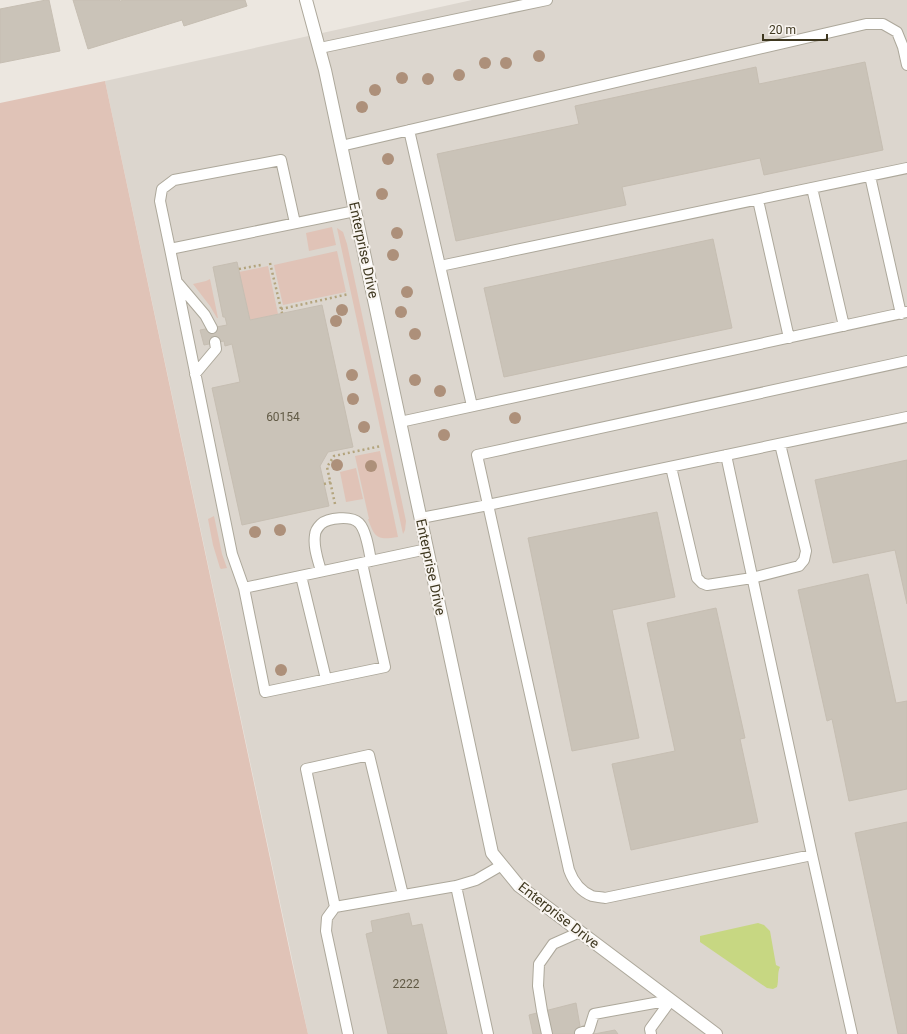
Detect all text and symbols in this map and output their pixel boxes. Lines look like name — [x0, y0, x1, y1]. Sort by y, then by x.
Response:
scale bar — [763, 16, 827, 42]
text: 20 m — [769, 23, 796, 37]
street label: Enterprise Drive — [346, 200, 382, 300]
house number: 60154 — [266, 410, 300, 424]
street label: Enterprise Drive — [413, 517, 449, 617]
street label: Enterprise Drive — [515, 879, 603, 951]
house number: 2222 — [393, 977, 420, 991]

